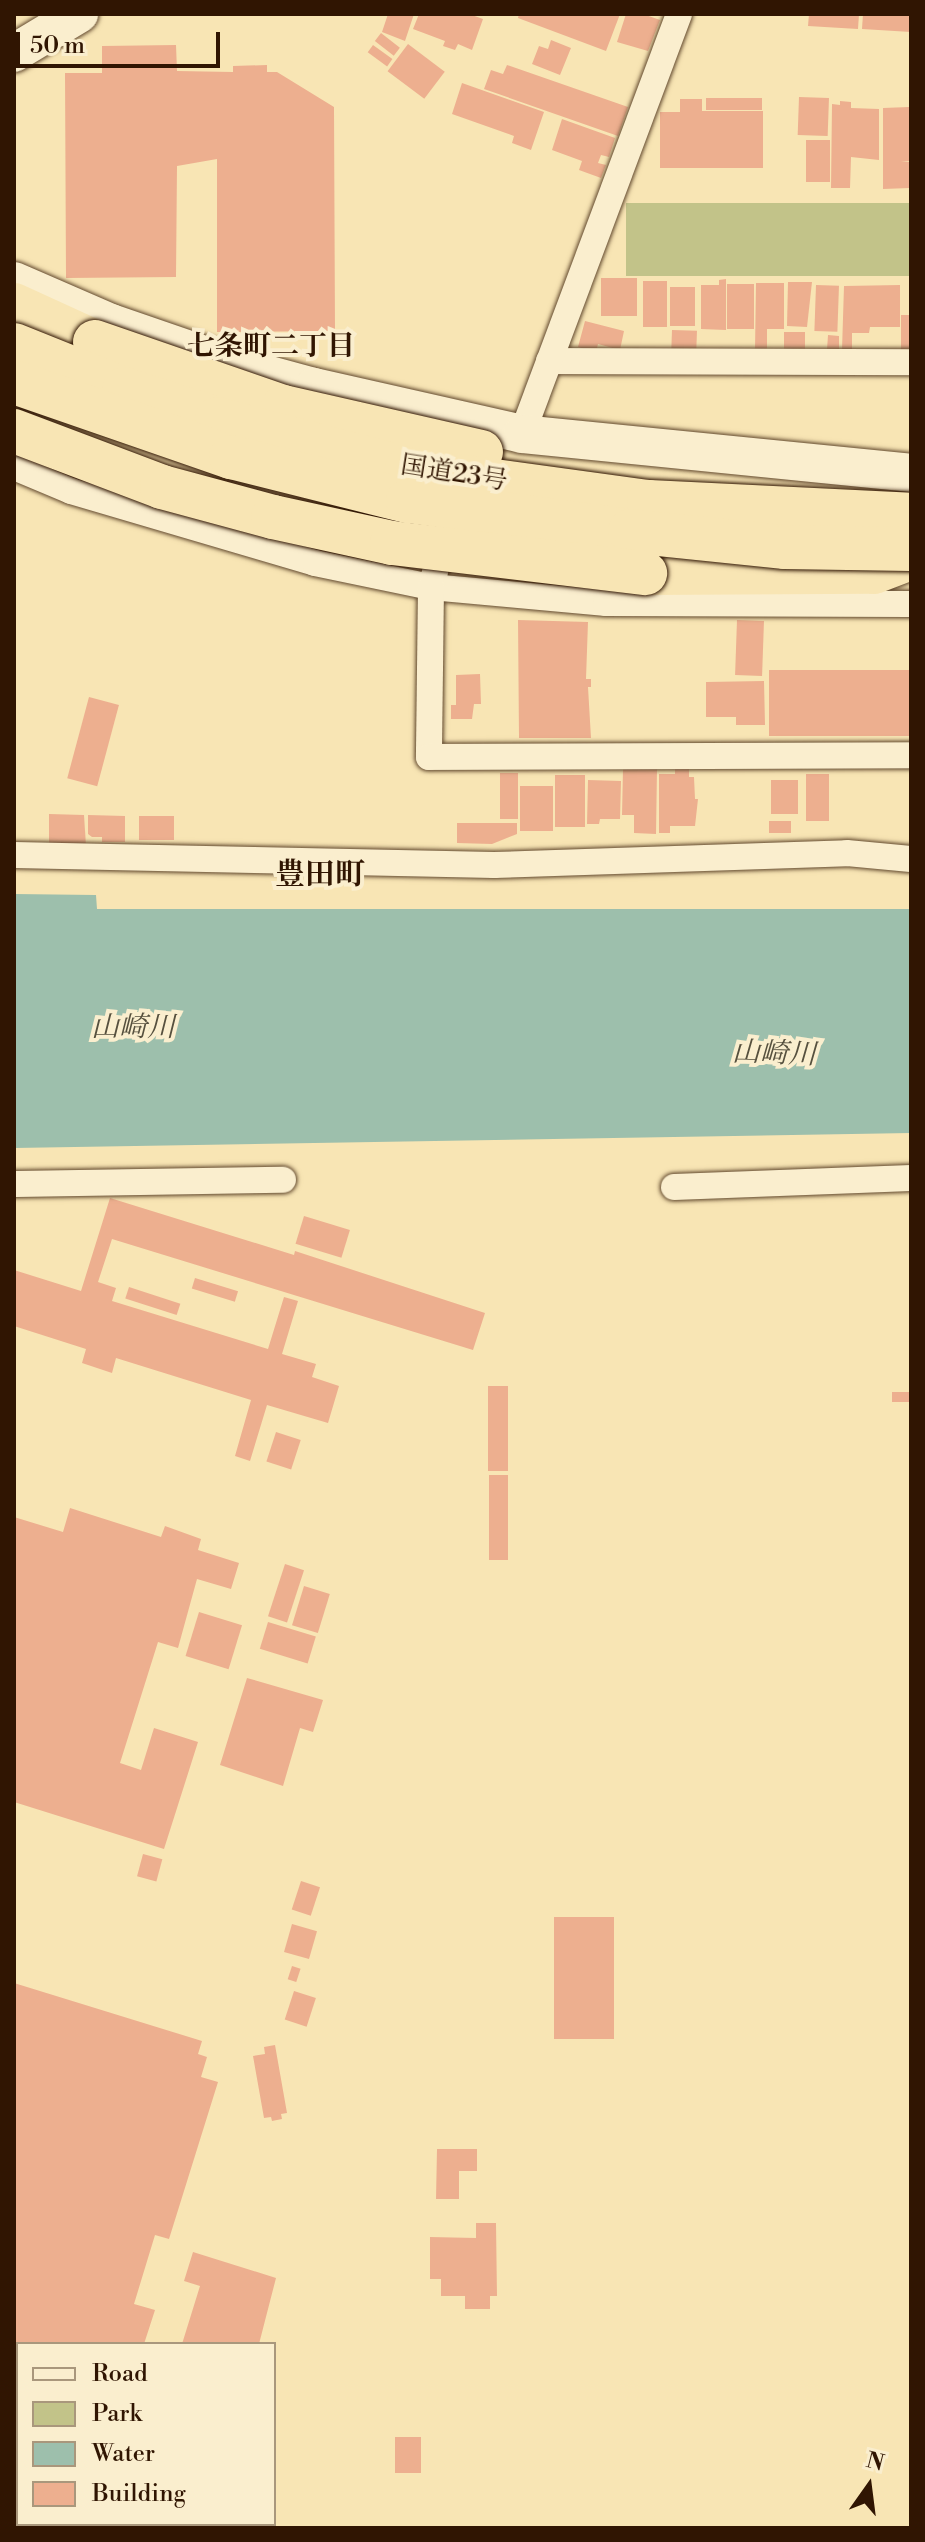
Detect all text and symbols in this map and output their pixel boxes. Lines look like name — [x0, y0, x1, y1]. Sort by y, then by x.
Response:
scale bar — [20, 16, 224, 66]
text: 50 m — [30, 31, 85, 61]
district label: 七条町二丁目 — [187, 330, 355, 364]
street label: 国道23号 — [399, 450, 509, 498]
district label: 豊田町 — [275, 857, 365, 893]
water label: 山崎川 — [91, 1011, 175, 1045]
water label: 山崎川 — [731, 1036, 817, 1072]
legend — [16, 2342, 276, 2526]
text: Road — [92, 2359, 148, 2389]
text: Park — [92, 2399, 142, 2429]
text: Water — [92, 2439, 155, 2469]
north arrow — [829, 2446, 909, 2526]
text: N — [863, 2447, 887, 2477]
text: Building — [92, 2479, 186, 2509]

